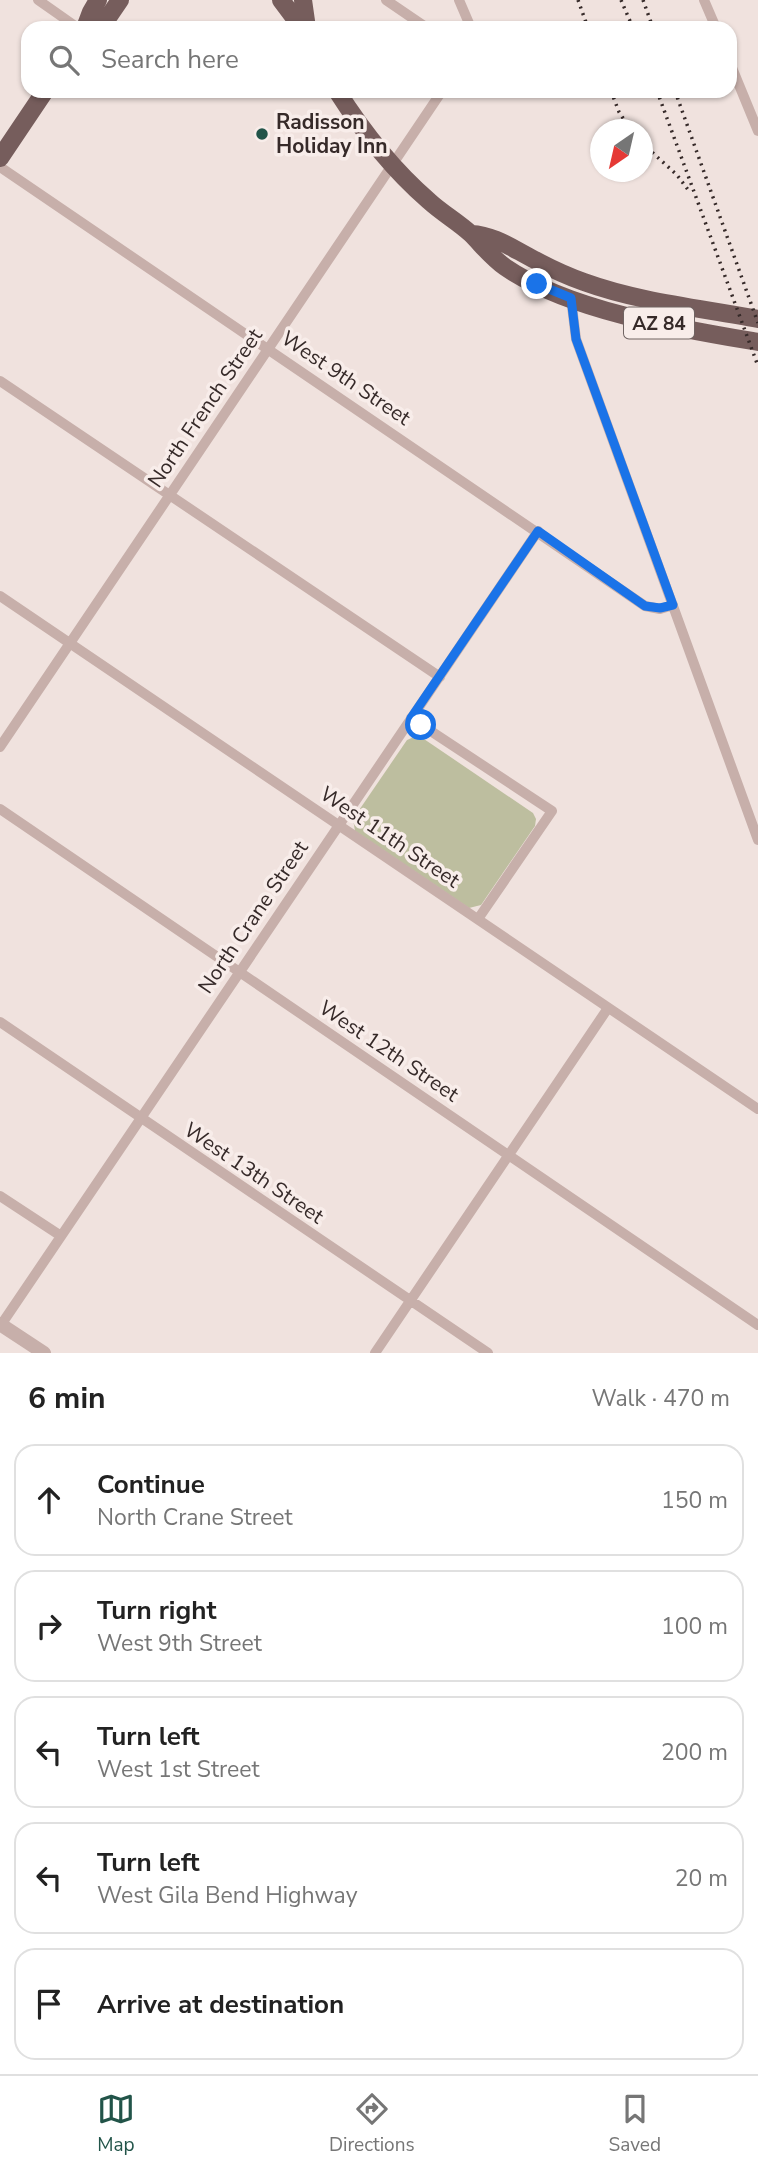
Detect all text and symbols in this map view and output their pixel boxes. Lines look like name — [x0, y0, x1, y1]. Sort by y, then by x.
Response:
search box — [21, 21, 737, 98]
icon: search — [45, 41, 83, 79]
text: Search here — [101, 42, 239, 77]
place label: Radisson Holiday Inn — [276, 108, 388, 160]
north arrow — [590, 119, 653, 182]
marker: Radisson Holiday Inn — [254, 126, 270, 142]
route end — [521, 268, 552, 299]
road number: AZ 84 — [624, 308, 694, 338]
street label: North French Street — [141, 322, 269, 493]
street label: West 9th Street — [276, 324, 417, 432]
route start — [405, 709, 436, 740]
street label: West 11th Street — [315, 780, 466, 895]
street label: North Crane Street — [192, 835, 315, 999]
street label: West 12th Street — [314, 994, 465, 1109]
street label: West 13th Street — [179, 1116, 330, 1231]
text: 6 min — [28, 1378, 106, 1419]
text: Walk · 470 m — [591, 1383, 730, 1414]
text: Continue — [97, 1467, 205, 1502]
icon: ahead — [30, 1481, 68, 1519]
text: 150 m — [661, 1485, 728, 1516]
text: North Crane Street — [97, 1502, 292, 1533]
text: Turn right — [97, 1593, 216, 1628]
icon: right — [30, 1607, 68, 1645]
text: 100 m — [661, 1611, 728, 1642]
text: West 9th Street — [97, 1628, 262, 1659]
text: Turn left — [97, 1719, 200, 1754]
icon: left — [30, 1733, 68, 1771]
text: 200 m — [661, 1737, 728, 1768]
text: West 1st Street — [97, 1754, 260, 1785]
text: Turn left — [97, 1845, 200, 1880]
icon: left — [30, 1859, 68, 1897]
text: 20 m — [675, 1863, 728, 1894]
text: West Gila Bend Highway — [97, 1880, 358, 1911]
icon: arrive — [30, 1985, 68, 2023]
text: Arrive at destination — [97, 1987, 344, 2022]
tab: Map — [97, 2090, 135, 2158]
tab: Directions — [329, 2090, 415, 2158]
tab: Saved — [609, 2090, 661, 2158]

